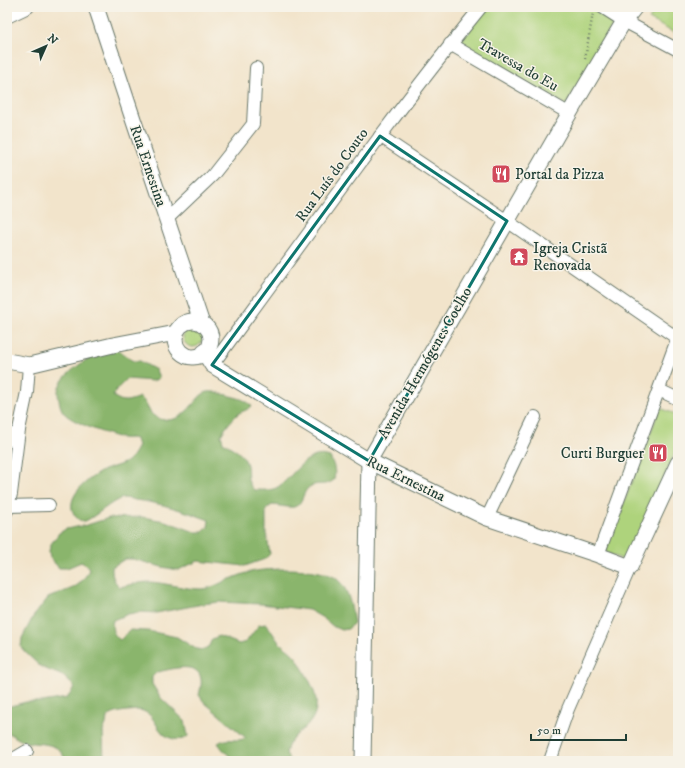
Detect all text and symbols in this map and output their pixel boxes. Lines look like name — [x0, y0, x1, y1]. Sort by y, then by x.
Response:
north arrow — [26, 26, 66, 66]
text: N — [44, 31, 61, 48]
street label: Travessa do Eu — [474, 34, 562, 96]
street label: Rua Ernestina — [125, 123, 171, 210]
street label: Rua Luís do Couto — [292, 124, 372, 226]
restaurant icon: Portal da Pizza — [490, 163, 512, 185]
place label: Portal da Pizza — [515, 165, 605, 184]
place label: Igreja Cristã Renovada — [533, 239, 608, 275]
temple icon: Igreja Cristã Renovada — [508, 246, 530, 268]
street label: Avenida Hermógenes Coelho — [374, 284, 476, 442]
restaurant icon: Curti Burguer — [647, 442, 669, 464]
place label: Curti Burguer — [561, 444, 644, 463]
street label: Rua Ernestina — [364, 452, 449, 506]
scale bar — [531, 716, 626, 742]
text: 50 m — [537, 723, 561, 738]

